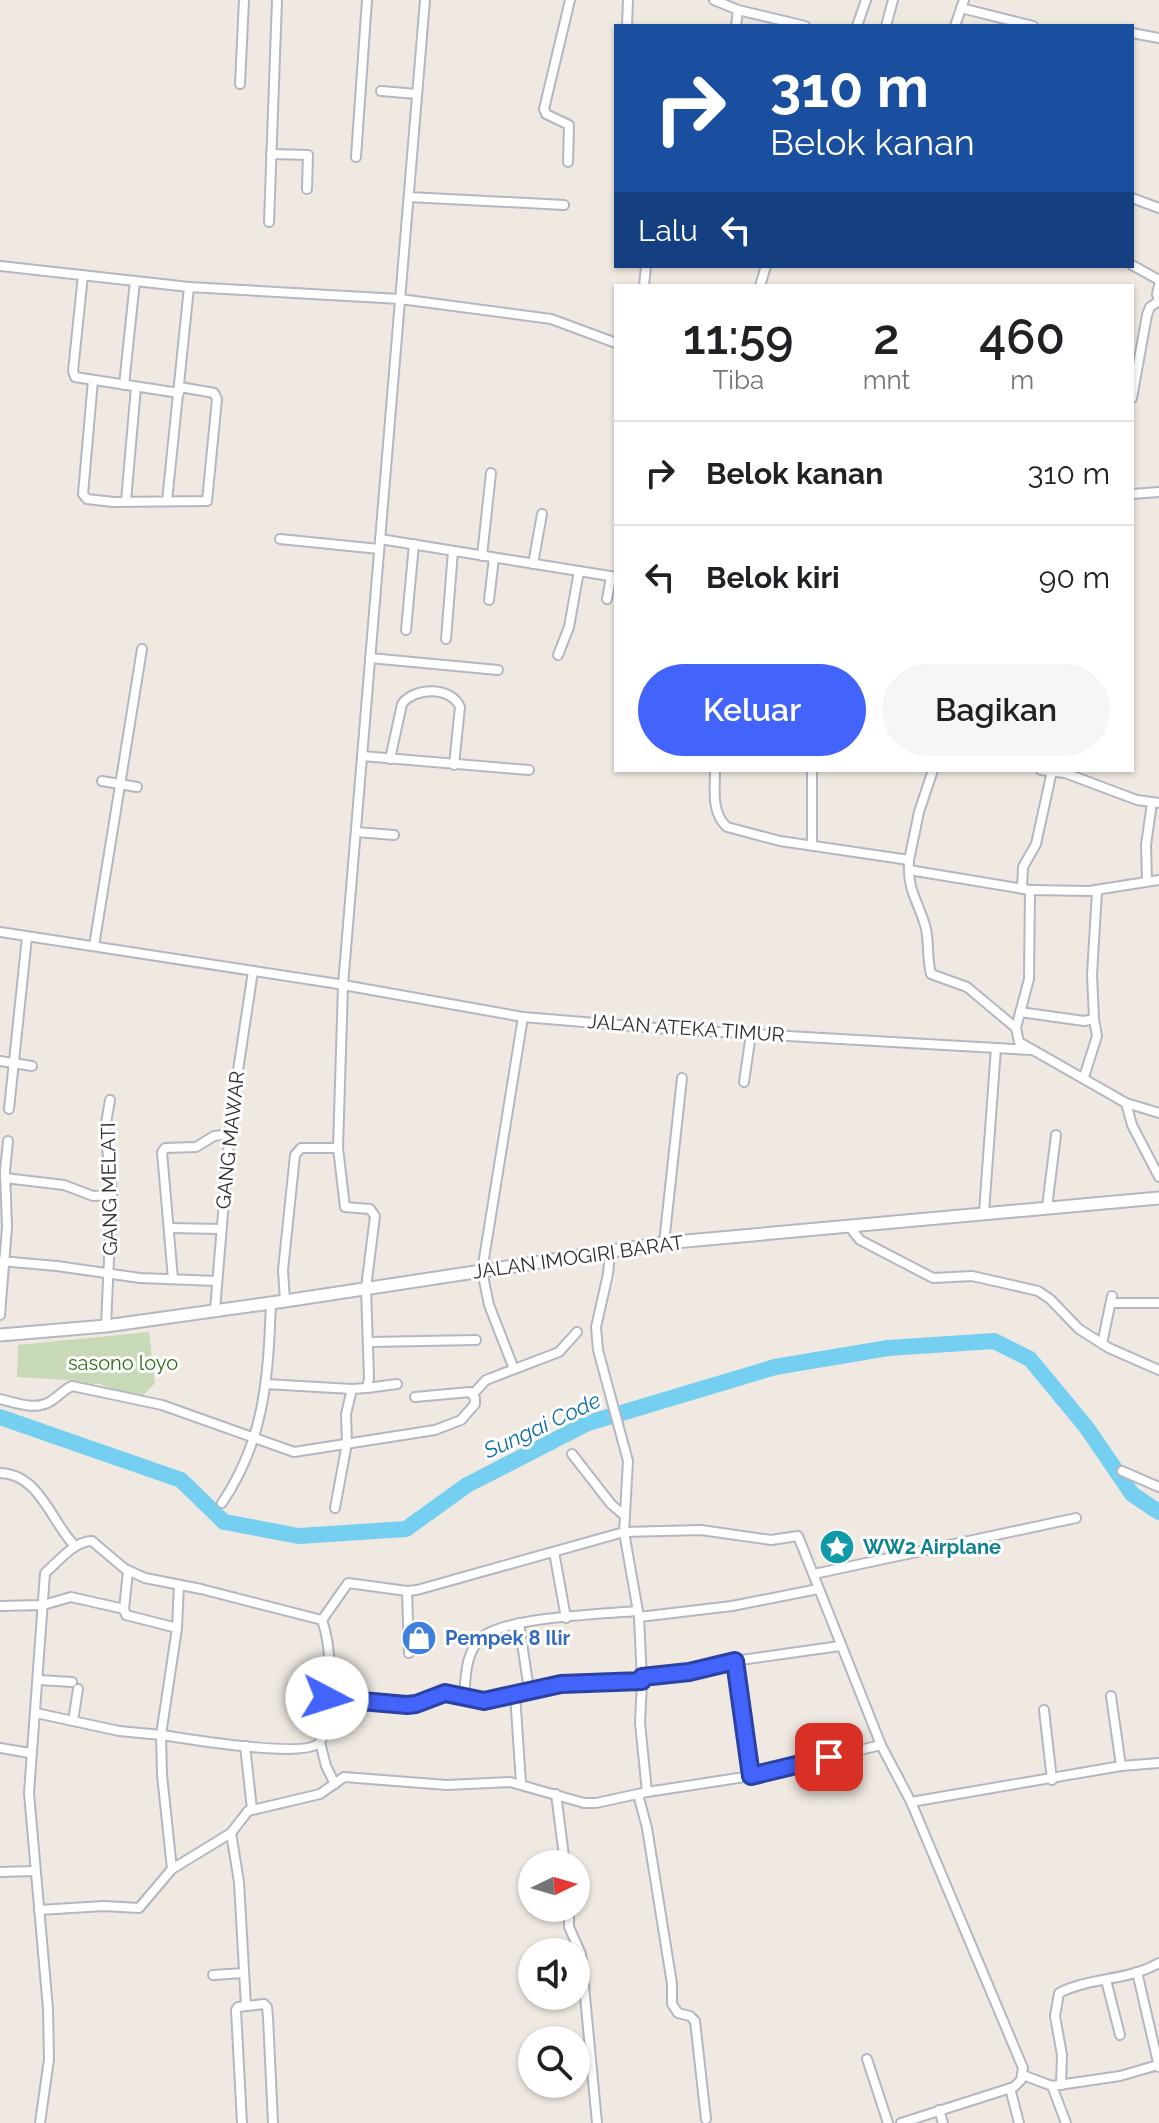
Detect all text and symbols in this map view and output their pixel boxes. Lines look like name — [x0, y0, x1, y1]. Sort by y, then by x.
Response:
text: 310 m — [770, 54, 929, 120]
icon: right — [638, 56, 742, 160]
text: Belok kanan — [770, 121, 975, 163]
icon: left — [714, 208, 758, 252]
text: Lalu — [638, 213, 698, 248]
text: 11:59 — [683, 309, 794, 365]
text: 2 — [873, 309, 900, 365]
text: 460 — [979, 309, 1065, 365]
text: Tiba — [712, 365, 764, 395]
text: mnt — [863, 365, 910, 395]
text: m — [1010, 365, 1034, 395]
icon: right — [638, 451, 682, 495]
text: Belok kanan — [706, 456, 883, 491]
text: 310 m — [1028, 456, 1110, 491]
icon: left — [638, 555, 682, 599]
text: Belok kiri — [706, 560, 840, 595]
text: 90 m — [1039, 560, 1110, 595]
button: Keluar — [638, 664, 866, 756]
button: Bagikan — [882, 664, 1110, 756]
street label: JALAN ATEKA TIMUR — [587, 1009, 785, 1047]
street label: GANG MAWAR — [211, 1070, 249, 1210]
street label: GANG MELATI — [96, 1122, 122, 1256]
street label: JALAN IMOGIRI BARAT — [471, 1230, 685, 1284]
park label: sasono loyo — [68, 1351, 178, 1375]
water label: Sungai Code — [479, 1387, 605, 1464]
place icon: WW2 Airplane — [818, 1528, 856, 1566]
place label: WW2 Airplane — [863, 1535, 1001, 1559]
shop icon: Pempek 8 Ilir — [400, 1619, 438, 1657]
place label: Pempek 8 Ilir — [445, 1626, 571, 1650]
position arrow — [285, 1656, 369, 1740]
pin — [795, 1723, 863, 1791]
icon: arrive — [807, 1735, 851, 1779]
north arrow — [518, 1850, 590, 1922]
map controls — [518, 1850, 590, 2098]
button: sound — [518, 1938, 590, 2010]
button: search — [518, 2026, 590, 2098]

